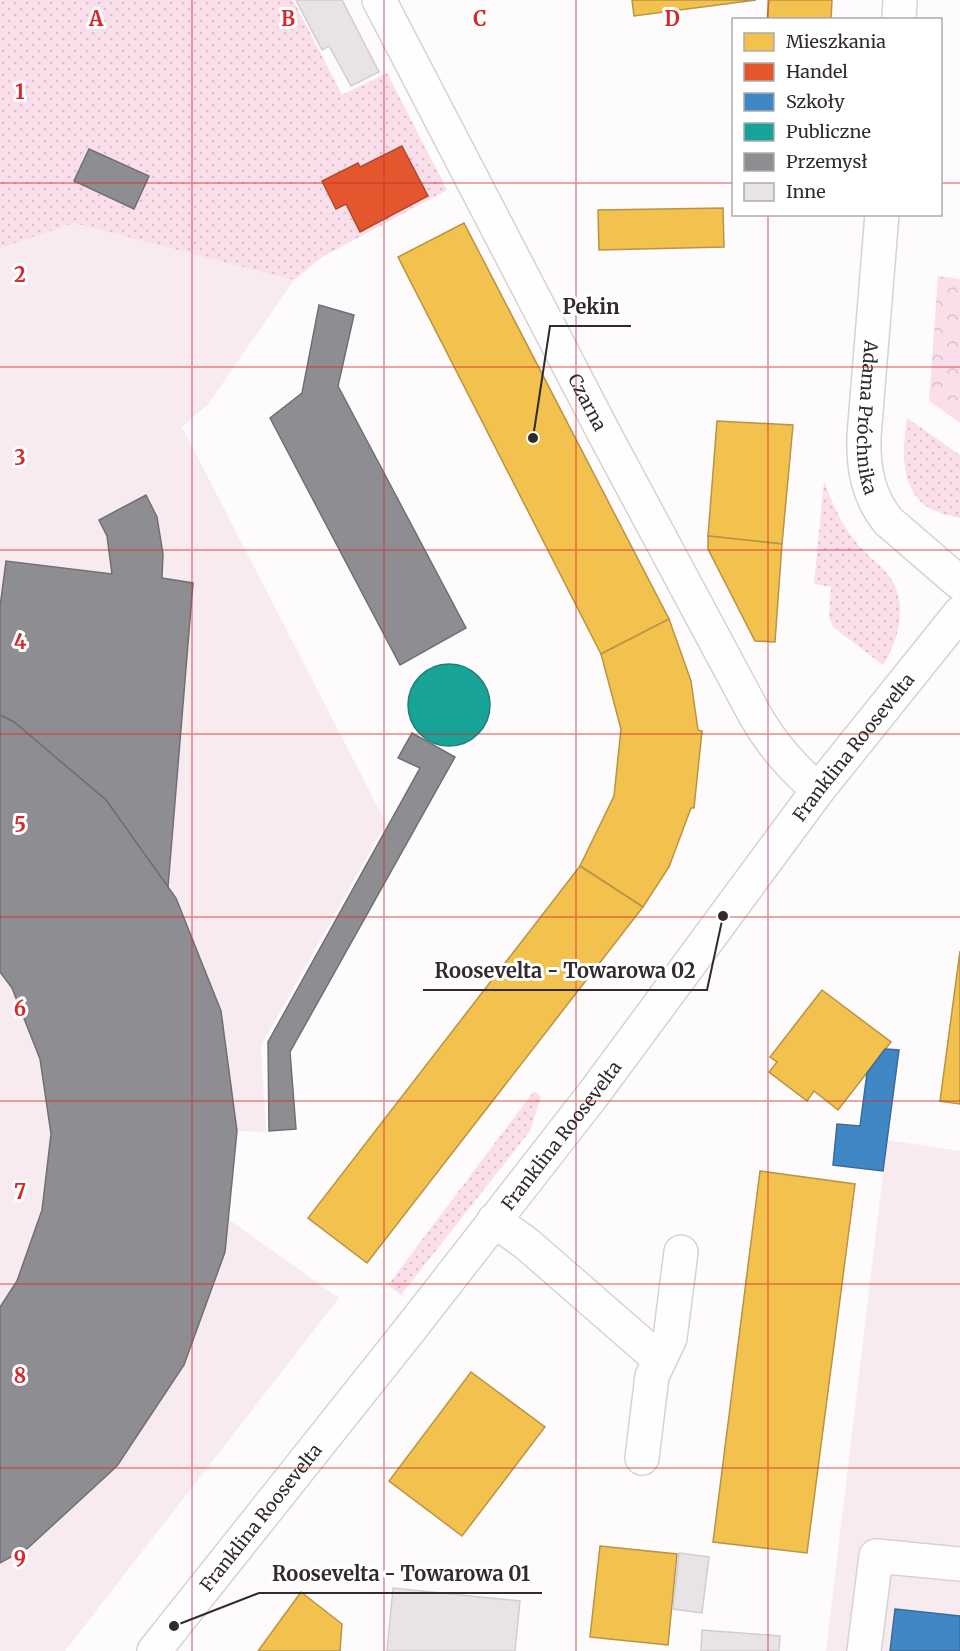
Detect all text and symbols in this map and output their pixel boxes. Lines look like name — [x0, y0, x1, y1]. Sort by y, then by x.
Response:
text: A — [88, 6, 104, 31]
text: B — [281, 6, 295, 31]
text: C — [473, 6, 487, 31]
text: D — [664, 6, 680, 31]
legend — [732, 18, 942, 216]
text: Mieszkania — [786, 30, 886, 53]
text: Handel — [786, 60, 848, 83]
text: 1 — [15, 79, 25, 104]
text: Szkoły — [786, 90, 845, 113]
text: Publiczne — [786, 120, 871, 143]
text: Przemysł — [786, 150, 868, 173]
text: Inne — [786, 180, 826, 203]
text: 2 — [14, 262, 26, 287]
callout: Pekin — [550, 288, 631, 326]
text: Pekin — [562, 294, 620, 319]
street label: Adama Próchnika — [852, 338, 883, 498]
street label: Czarna — [564, 370, 612, 435]
text: 3 — [14, 445, 26, 470]
text: 4 — [14, 629, 27, 654]
street label: Franklina Roosevelta — [788, 668, 919, 826]
text: 5 — [14, 812, 26, 837]
callout: Roosevelta - Towarowa 02 — [423, 952, 707, 990]
text: Roosevelta - Towarowa 02 — [435, 958, 696, 983]
text: 6 — [14, 996, 26, 1021]
street label: Franklina Roosevelta — [496, 1056, 626, 1214]
text: 7 — [14, 1179, 26, 1204]
text: 8 — [14, 1363, 26, 1388]
street label: Franklina Roosevelta — [195, 1438, 327, 1596]
text: 9 — [14, 1546, 26, 1571]
callout: Roosevelta - Towarowa 01 — [259, 1555, 542, 1593]
text: Roosevelta - Towarowa 01 — [272, 1561, 530, 1586]

